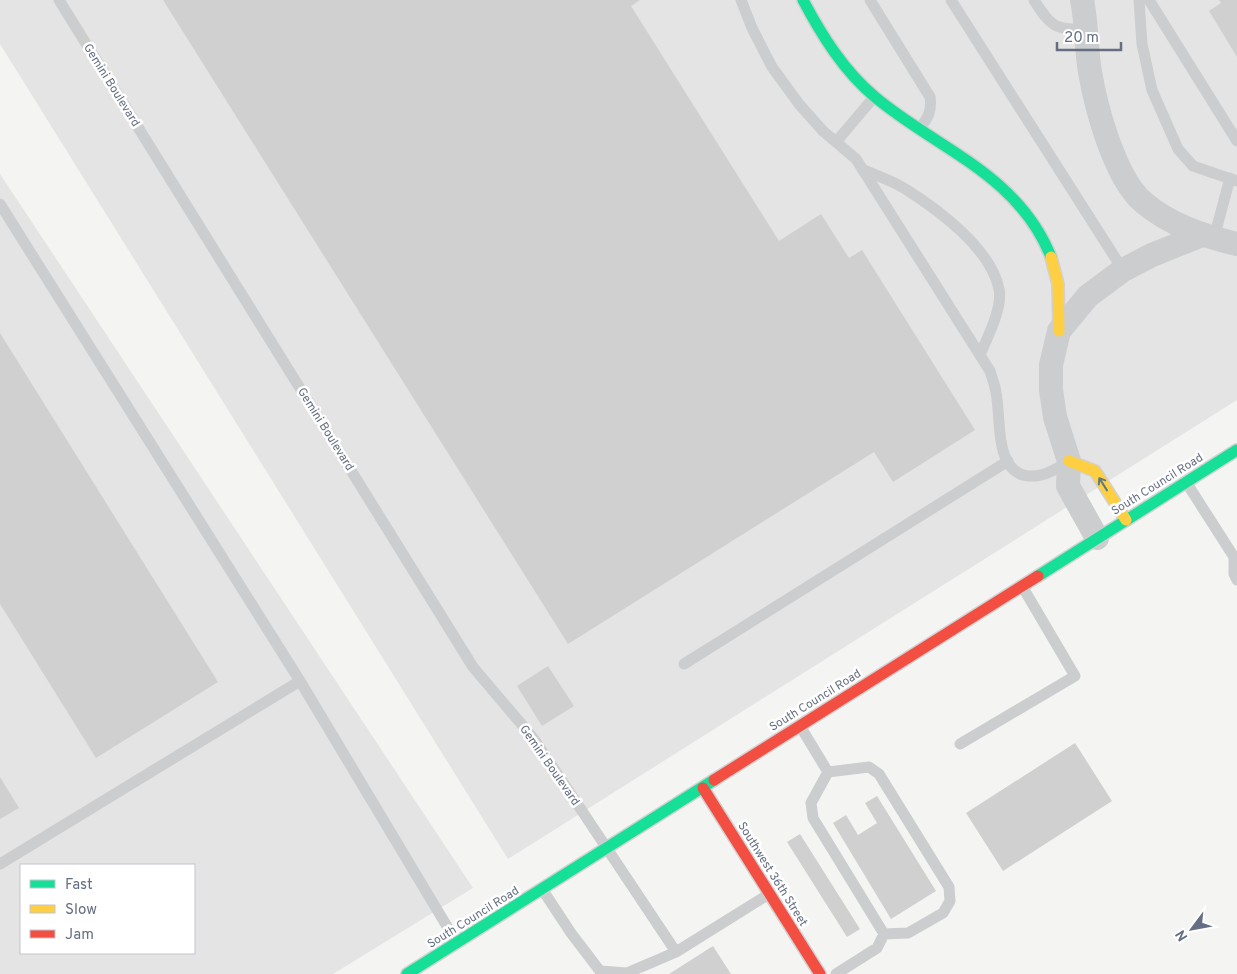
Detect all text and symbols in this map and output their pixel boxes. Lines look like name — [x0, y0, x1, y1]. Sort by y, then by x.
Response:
scale bar — [1057, 20, 1121, 52]
text: 20 m — [1064, 29, 1099, 48]
street label: Gemini Boulevard — [79, 41, 143, 130]
street label: Gemini Boulevard — [293, 385, 357, 474]
street label: South Council Road — [1109, 450, 1206, 520]
one-way arrow — [1098, 477, 1108, 491]
street label: South Council Road — [767, 666, 864, 736]
street label: Gemini Boulevard — [515, 722, 583, 809]
street label: Southwest 36th Street — [733, 819, 811, 930]
legend — [20, 864, 195, 954]
text: Fast — [65, 876, 93, 895]
street label: South Council Road — [425, 883, 522, 953]
text: Slow — [65, 901, 97, 920]
north arrow — [1167, 904, 1217, 954]
text: Jam — [65, 926, 94, 945]
text: N — [1172, 926, 1192, 944]

